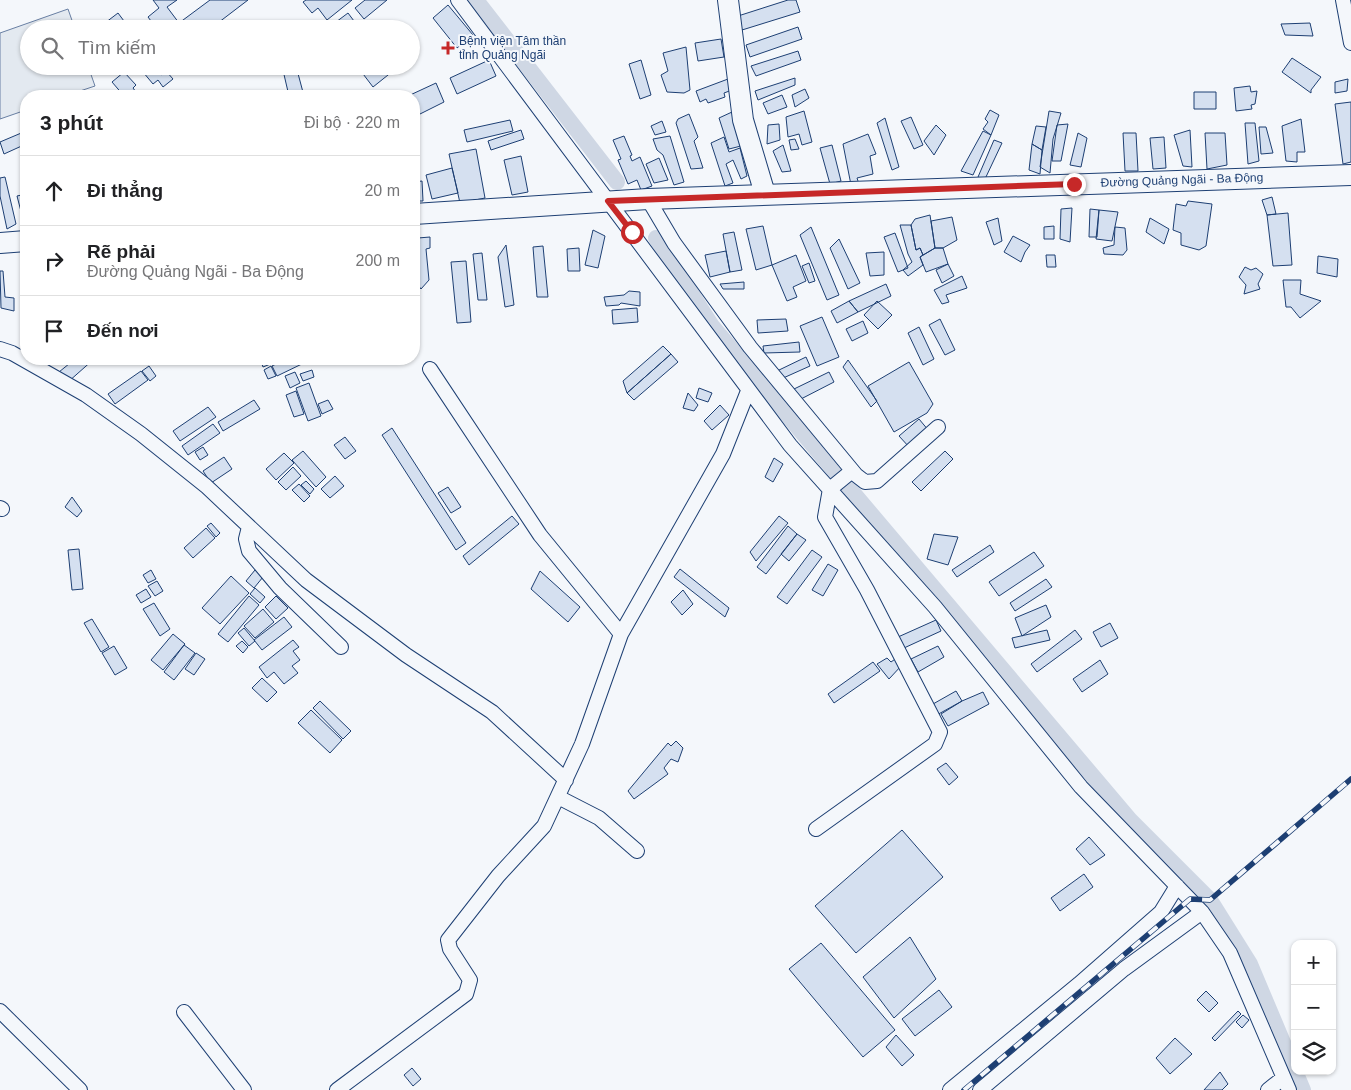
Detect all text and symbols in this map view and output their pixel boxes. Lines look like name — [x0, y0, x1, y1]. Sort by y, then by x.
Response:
search box — [20, 20, 420, 75]
icon: search — [38, 34, 66, 62]
place label: Bệnh viện Tâm thần tỉnh Quảng Ngãi — [459, 34, 566, 62]
text: Tìm kiếm — [78, 37, 156, 58]
marker: Bệnh viện Tâm thần tỉnh Quảng Ngãi — [441, 41, 455, 55]
text: 3 phút — [40, 111, 103, 134]
text: Đi bộ · 220 m — [304, 114, 400, 131]
street label: Đường Quảng Ngãi - Ba Động — [1100, 170, 1264, 190]
route end — [1063, 173, 1086, 196]
icon: ahead — [40, 177, 68, 205]
text: Đi thẳng — [87, 180, 163, 201]
text: 20 m — [364, 182, 400, 199]
route start — [621, 221, 644, 244]
text: Rẽ phải — [87, 241, 156, 262]
icon: right — [40, 247, 68, 275]
text: 200 m — [356, 252, 400, 269]
text: Đường Quảng Ngãi - Ba Động — [87, 263, 304, 280]
icon: arrive — [40, 317, 68, 345]
text: Đến nơi — [87, 320, 159, 341]
map controls — [1291, 940, 1336, 1075]
button: + — [1291, 940, 1336, 985]
button: − — [1291, 985, 1336, 1030]
button: layers — [1291, 1030, 1336, 1075]

